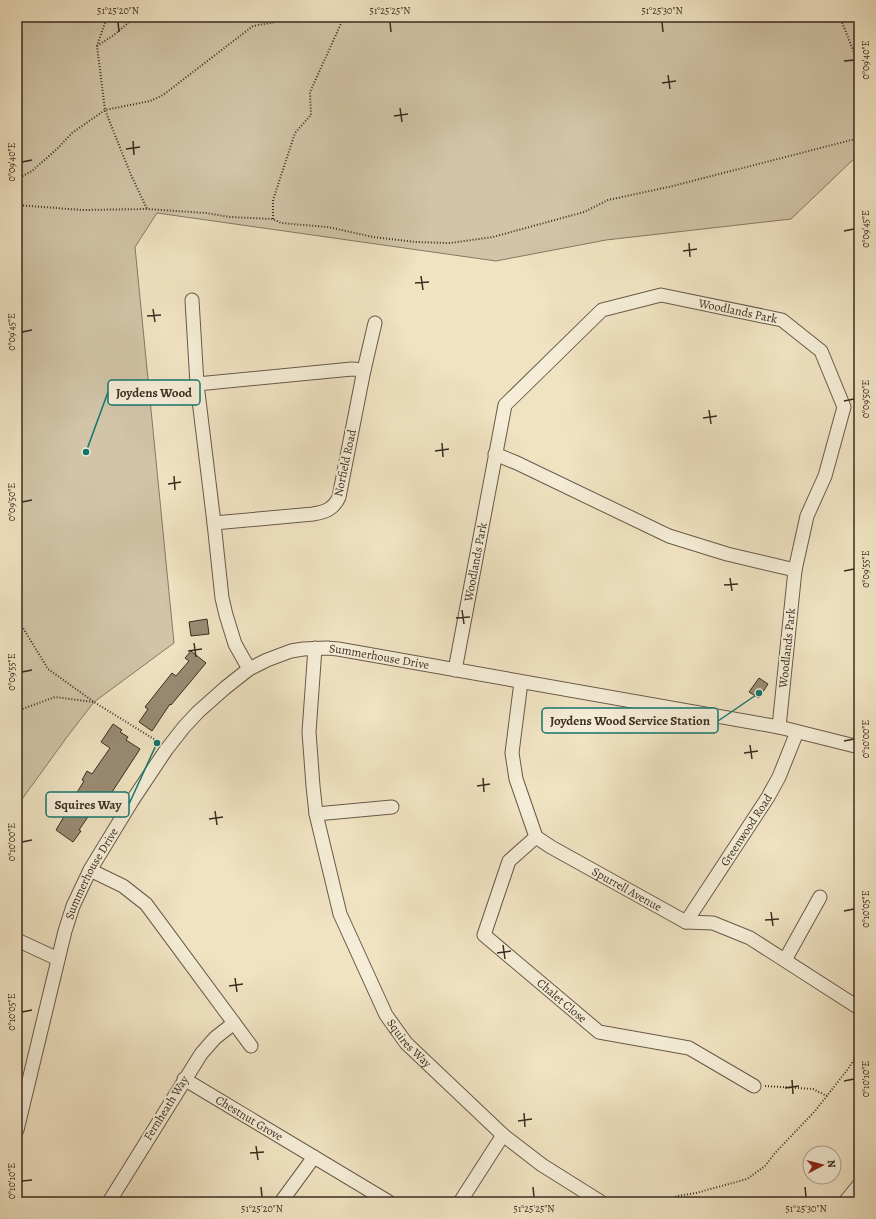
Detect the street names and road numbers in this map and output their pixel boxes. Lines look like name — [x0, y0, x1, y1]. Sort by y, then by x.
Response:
street label: Woodlands Park — [696, 295, 779, 327]
street label: Norfield Road — [330, 427, 360, 498]
street label: Woodlands Park — [460, 521, 491, 604]
street label: Woodlands Park — [775, 607, 799, 690]
street label: Summerhouse Drive — [328, 640, 430, 673]
street label: Greenwood Road — [717, 790, 776, 869]
street label: Summerhouse Drive — [61, 825, 122, 921]
street label: Spurrell Avenue — [589, 863, 665, 915]
street label: Chalet Close — [533, 975, 590, 1026]
street label: Squires Way — [383, 1016, 435, 1072]
street label: Fernheath Way — [140, 1072, 193, 1143]
street label: Chestnut Grove — [212, 1092, 286, 1145]

